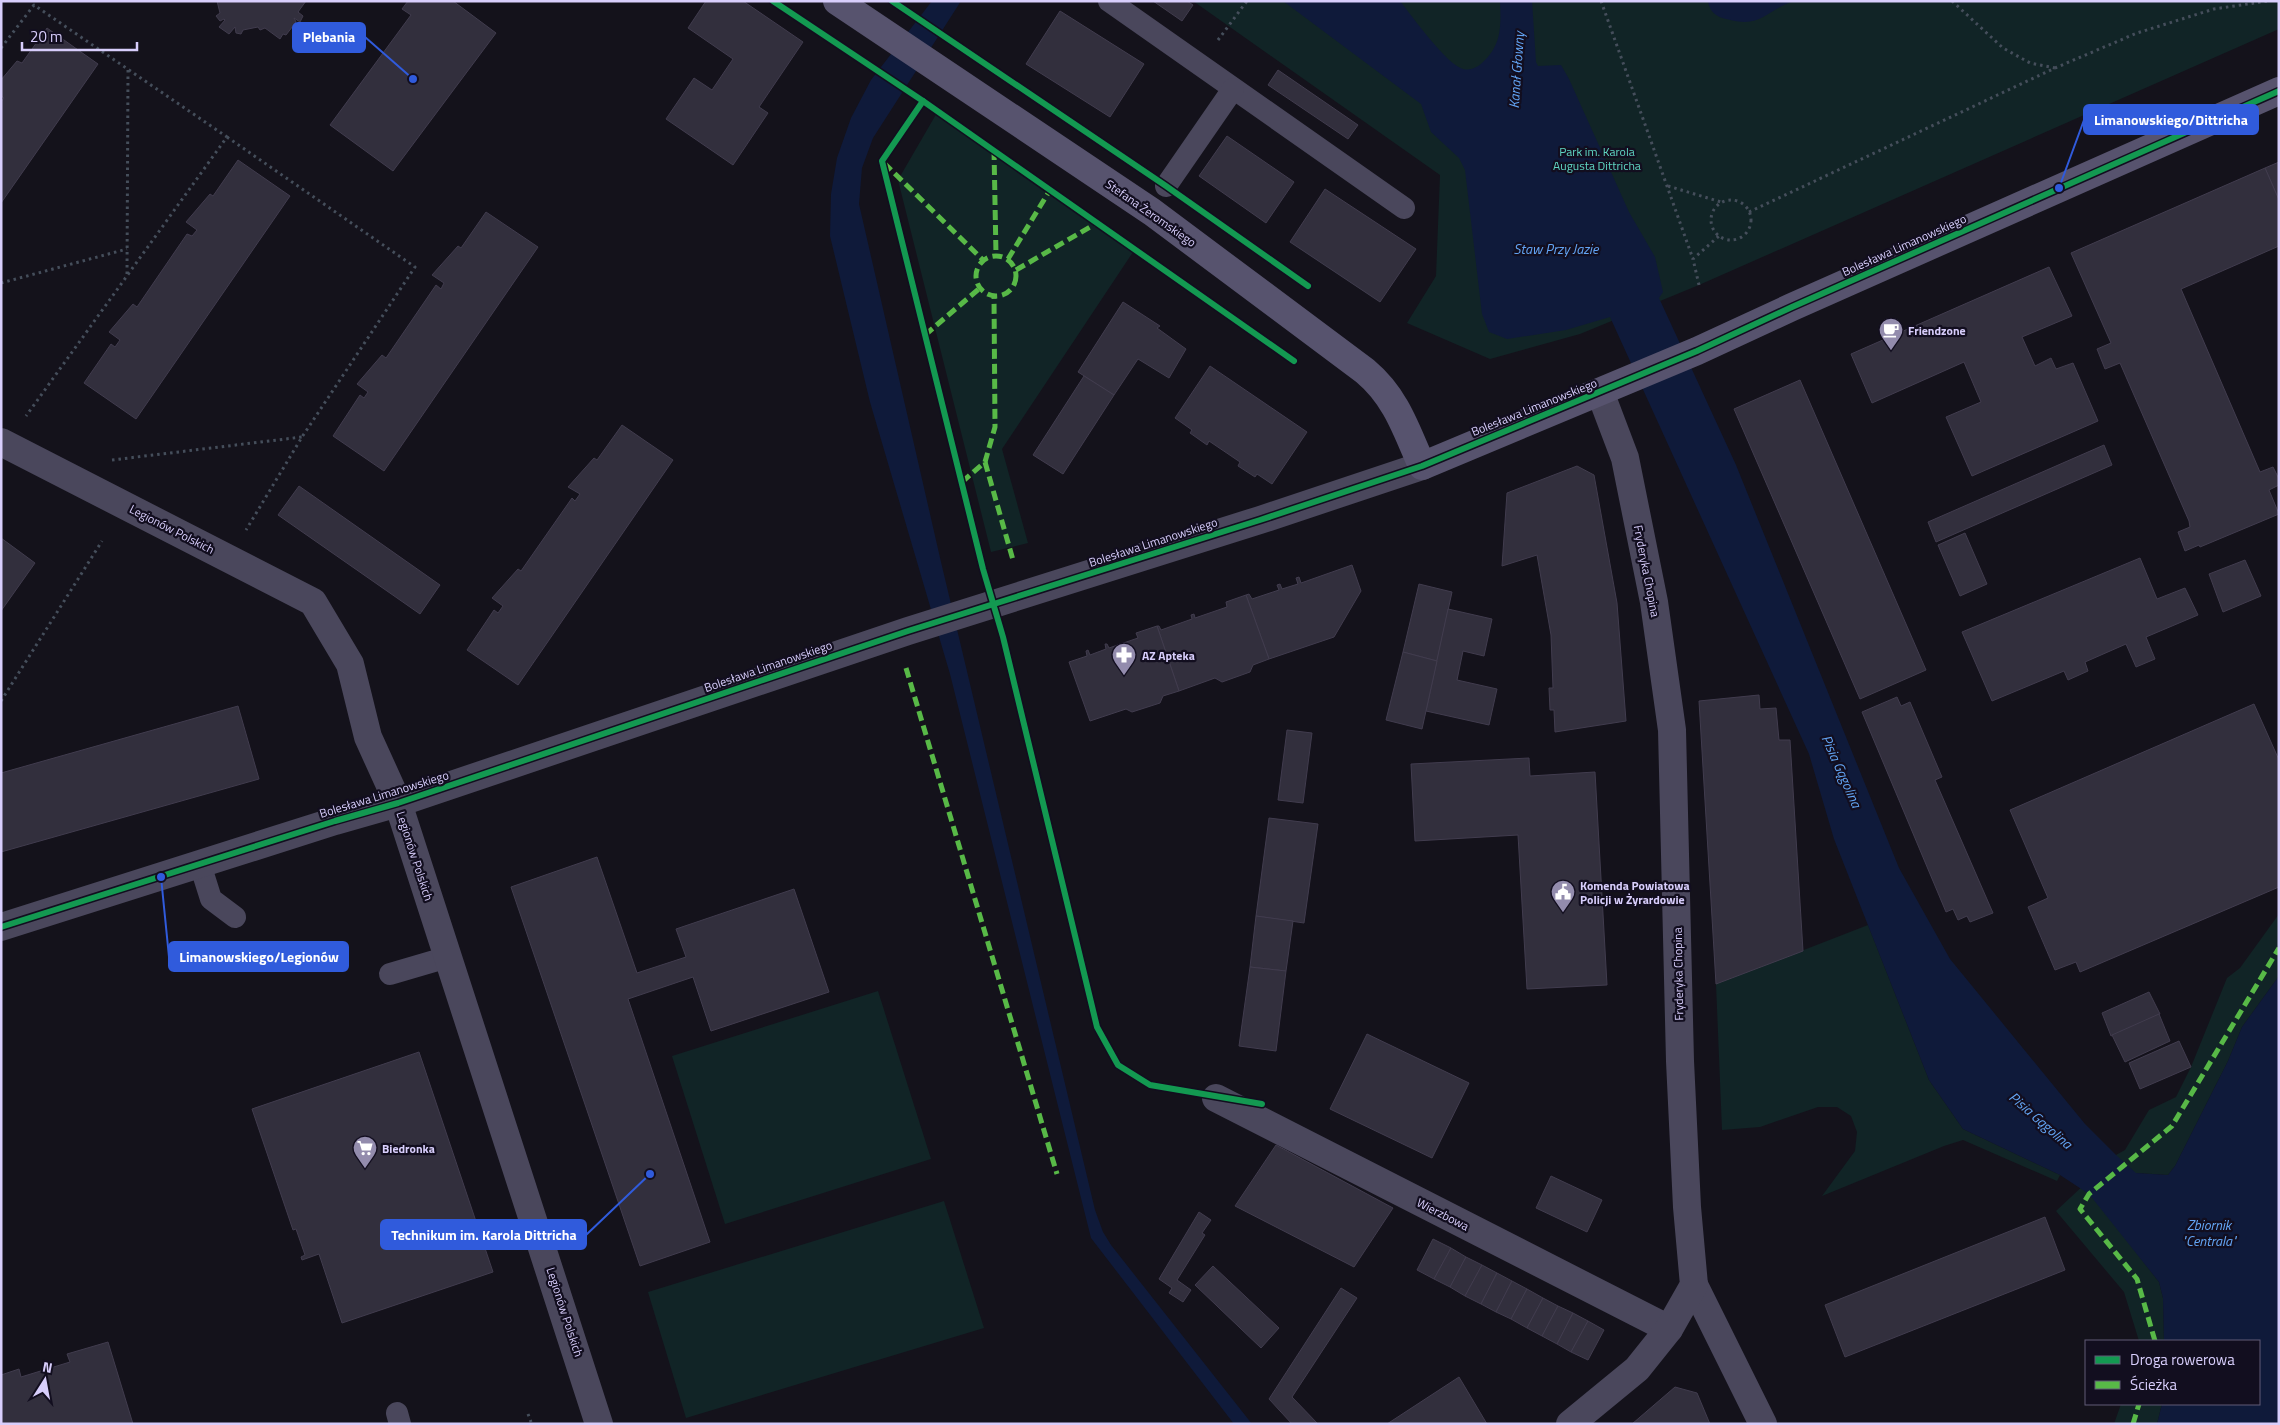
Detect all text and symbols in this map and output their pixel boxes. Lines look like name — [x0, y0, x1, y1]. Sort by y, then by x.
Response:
scale bar — [22, 20, 138, 52]
callout: Plebania — [293, 23, 365, 52]
text: 20 m — [30, 25, 63, 48]
text: Plebania — [303, 26, 355, 47]
water label: Kanał Głowny — [1503, 29, 1529, 109]
callout: Limanowskiego/Dittricha — [2084, 105, 2258, 134]
text: Limanowskiego/Dittricha — [2094, 109, 2248, 130]
park label: Park im. Karola Augusta Dittricha — [1553, 142, 1641, 175]
street label: Stefana Żeromskiego — [1102, 175, 1200, 251]
street label: Bolesława Limanowskiego — [1839, 209, 1969, 281]
water label: Staw Przy Jazie — [1514, 238, 1600, 259]
cafe icon: Friendzone — [1878, 317, 1904, 351]
place label: Friendzone — [1908, 321, 1966, 340]
street label: Bolesława Limanowskiego — [1468, 373, 1600, 441]
street label: Legionów Polskich — [126, 499, 218, 559]
street label: Bolesława Limanowskiego — [1086, 512, 1220, 572]
street label: Fryderyka Chopina — [1629, 523, 1665, 619]
street label: Bolesława Limanowskiego — [701, 635, 835, 697]
pharmacy icon: AZ Apteka — [1111, 642, 1137, 676]
place label: AZ Apteka — [1142, 646, 1195, 665]
water label: Pisia Gągolina — [1817, 731, 1868, 812]
street label: Bolesława Limanowskiego — [317, 765, 451, 823]
street label: Legionów Polskich — [392, 809, 438, 903]
place label: Komenda Powiatowa Policji w Żyrardowie — [1580, 876, 1690, 909]
public building icon: Komenda Powiatowa Policji w Żyrardowie — [1550, 879, 1576, 913]
street label: Fryderyka Chopina — [1668, 927, 1688, 1021]
callout: Limanowskiego/Legionów — [169, 942, 348, 971]
text: Limanowskiego/Legionów — [179, 946, 339, 967]
water label: Pisia Gągolina — [2005, 1087, 2078, 1154]
supermarket icon: Biedronka — [352, 1135, 378, 1169]
place label: Biedronka — [382, 1139, 435, 1158]
street label: Wierzbowa — [1413, 1193, 1473, 1235]
water label: Zbiornik "Centrala" — [2182, 1214, 2238, 1251]
callout: Technikum im. Karola Dittricha — [381, 1220, 586, 1249]
text: Technikum im. Karola Dittricha — [391, 1224, 577, 1245]
street label: Legionów Polskich — [542, 1265, 588, 1359]
legend — [2085, 1340, 2260, 1405]
text: Droga rowerowa — [2130, 1348, 2235, 1371]
north arrow — [20, 1355, 70, 1405]
text: N — [41, 1356, 54, 1378]
text: Ścieżka — [2130, 1373, 2177, 1396]

